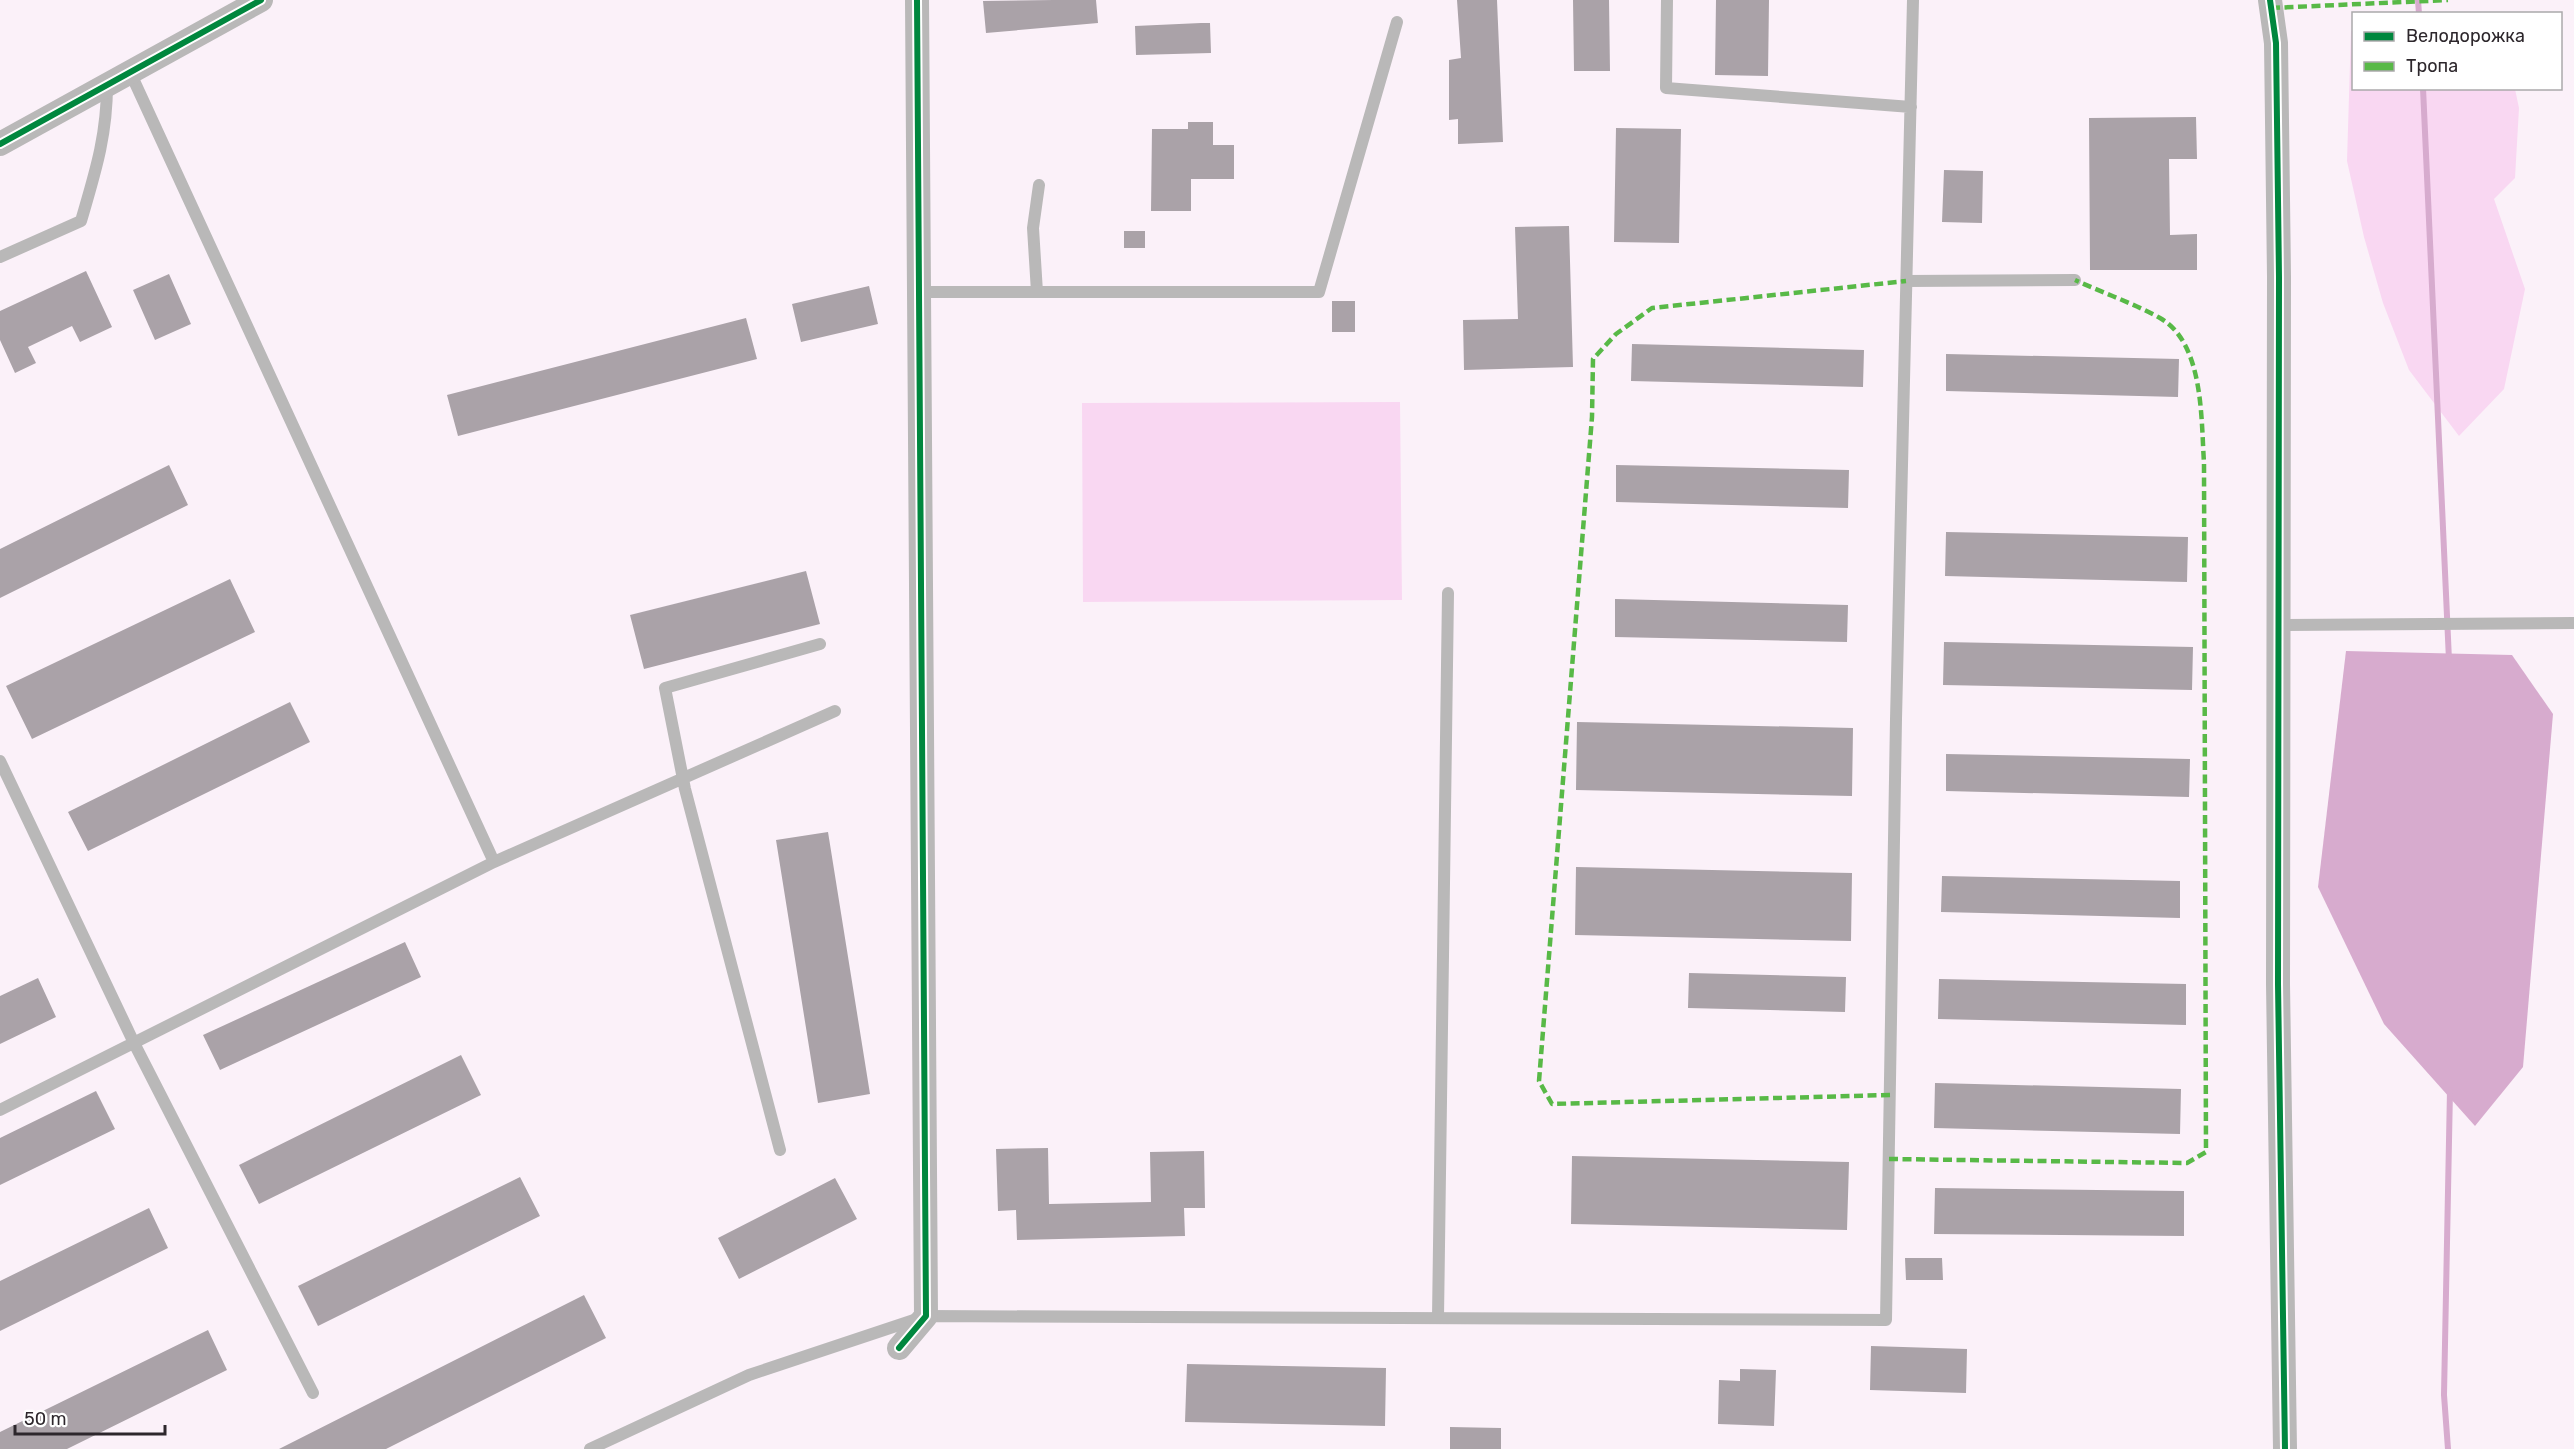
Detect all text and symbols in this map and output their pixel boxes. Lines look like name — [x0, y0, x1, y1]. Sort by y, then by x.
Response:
legend — [2352, 12, 2562, 90]
text: Велодорожка — [2406, 25, 2525, 47]
text: Тропа — [2406, 55, 2458, 77]
scale bar — [15, 1398, 165, 1436]
text: 50 m — [24, 1408, 67, 1430]

